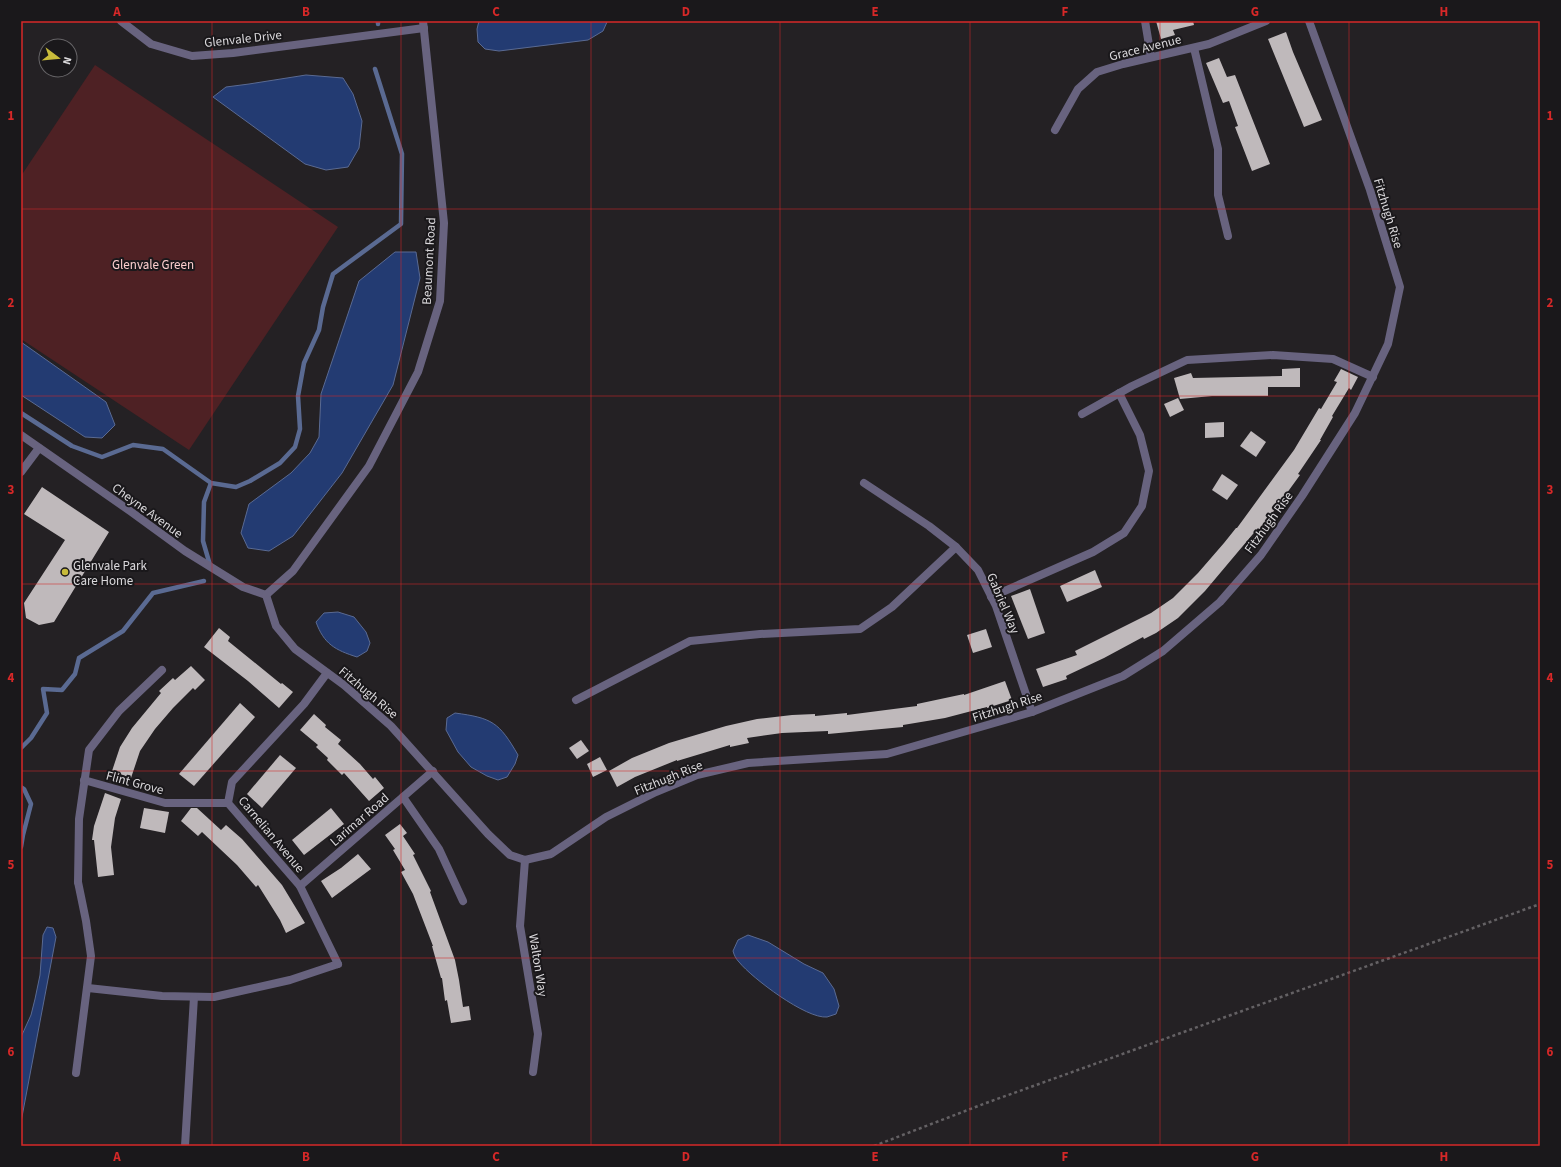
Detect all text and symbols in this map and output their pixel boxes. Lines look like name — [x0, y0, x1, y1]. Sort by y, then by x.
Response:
text: A — [112, 3, 121, 21]
text: B — [302, 3, 310, 21]
text: C — [492, 3, 500, 21]
text: D — [682, 3, 690, 21]
text: E — [871, 3, 879, 21]
text: F — [1062, 3, 1069, 21]
text: G — [1251, 3, 1259, 21]
text: H — [1440, 3, 1448, 21]
street label: Glenvale Drive — [203, 26, 283, 52]
street label: Grace Avenue — [1107, 30, 1183, 66]
north arrow — [38, 38, 78, 78]
text: N — [59, 55, 75, 66]
text: 1 — [8, 107, 15, 125]
text: 1 — [1547, 107, 1554, 125]
street label: Fitzhugh Rise — [1369, 176, 1407, 251]
street label: Beaumont Road — [418, 217, 440, 305]
park label: Glenvale Green — [112, 256, 194, 274]
text: 2 — [8, 294, 15, 312]
text: 2 — [1547, 294, 1554, 312]
street label: Cheyne Avenue — [108, 479, 186, 543]
text: 3 — [8, 481, 15, 499]
text: 3 — [1547, 481, 1554, 499]
street label: Fitzhugh Rise — [1240, 488, 1297, 557]
place label: Glenvale Park Care Home — [73, 557, 147, 590]
marker: Glenvale Park Care Home — [60, 567, 70, 577]
street label: Gabriel Way — [982, 570, 1024, 637]
street label: Fitzhugh Rise — [335, 663, 402, 723]
text: 4 — [8, 669, 15, 687]
text: 4 — [1547, 669, 1554, 687]
street label: Fitzhugh Rise — [970, 687, 1045, 727]
street label: Fitzhugh Rise — [631, 756, 705, 800]
street label: Flint Grove — [104, 767, 166, 799]
street label: Larimar Road — [326, 789, 393, 850]
street label: Carnelian Avenue — [234, 793, 309, 877]
text: 5 — [8, 856, 15, 874]
text: 5 — [1547, 856, 1554, 874]
street label: Walton Way — [524, 932, 552, 998]
text: 6 — [8, 1043, 15, 1061]
text: 6 — [1547, 1043, 1554, 1061]
text: A — [112, 1148, 121, 1166]
text: B — [302, 1148, 310, 1166]
text: C — [492, 1148, 500, 1166]
text: D — [682, 1148, 690, 1166]
text: E — [871, 1148, 879, 1166]
text: F — [1062, 1148, 1069, 1166]
text: G — [1251, 1148, 1259, 1166]
text: H — [1440, 1148, 1448, 1166]

